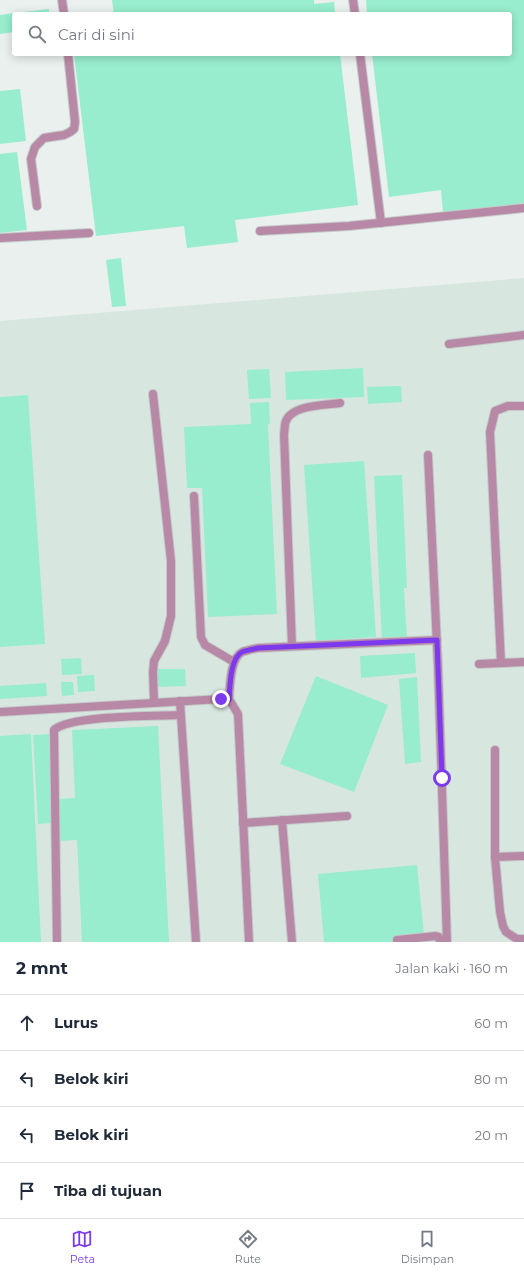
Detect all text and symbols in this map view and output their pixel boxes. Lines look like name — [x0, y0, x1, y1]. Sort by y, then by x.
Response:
search box — [12, 12, 512, 56]
icon: search — [26, 23, 48, 45]
text: Cari di sini — [58, 25, 135, 44]
route end — [212, 690, 230, 708]
route start — [433, 769, 451, 787]
text: 2 mnt — [16, 958, 68, 978]
text: Jalan kaki · 160 m — [395, 960, 508, 976]
icon: ahead — [16, 1012, 38, 1034]
text: Lurus — [54, 1013, 98, 1032]
text: 60 m — [474, 1015, 508, 1031]
icon: left — [16, 1068, 38, 1090]
text: Belok kiri — [54, 1069, 129, 1088]
text: 80 m — [474, 1071, 508, 1087]
icon: left — [16, 1124, 38, 1146]
text: Belok kiri — [54, 1125, 129, 1144]
text: 20 m — [475, 1127, 508, 1143]
icon: arrive — [16, 1180, 38, 1202]
text: Tiba di tujuan — [54, 1181, 162, 1200]
tab: Peta — [70, 1228, 95, 1266]
tab: Rute — [235, 1228, 261, 1266]
tab: Disimpan — [401, 1228, 454, 1266]

